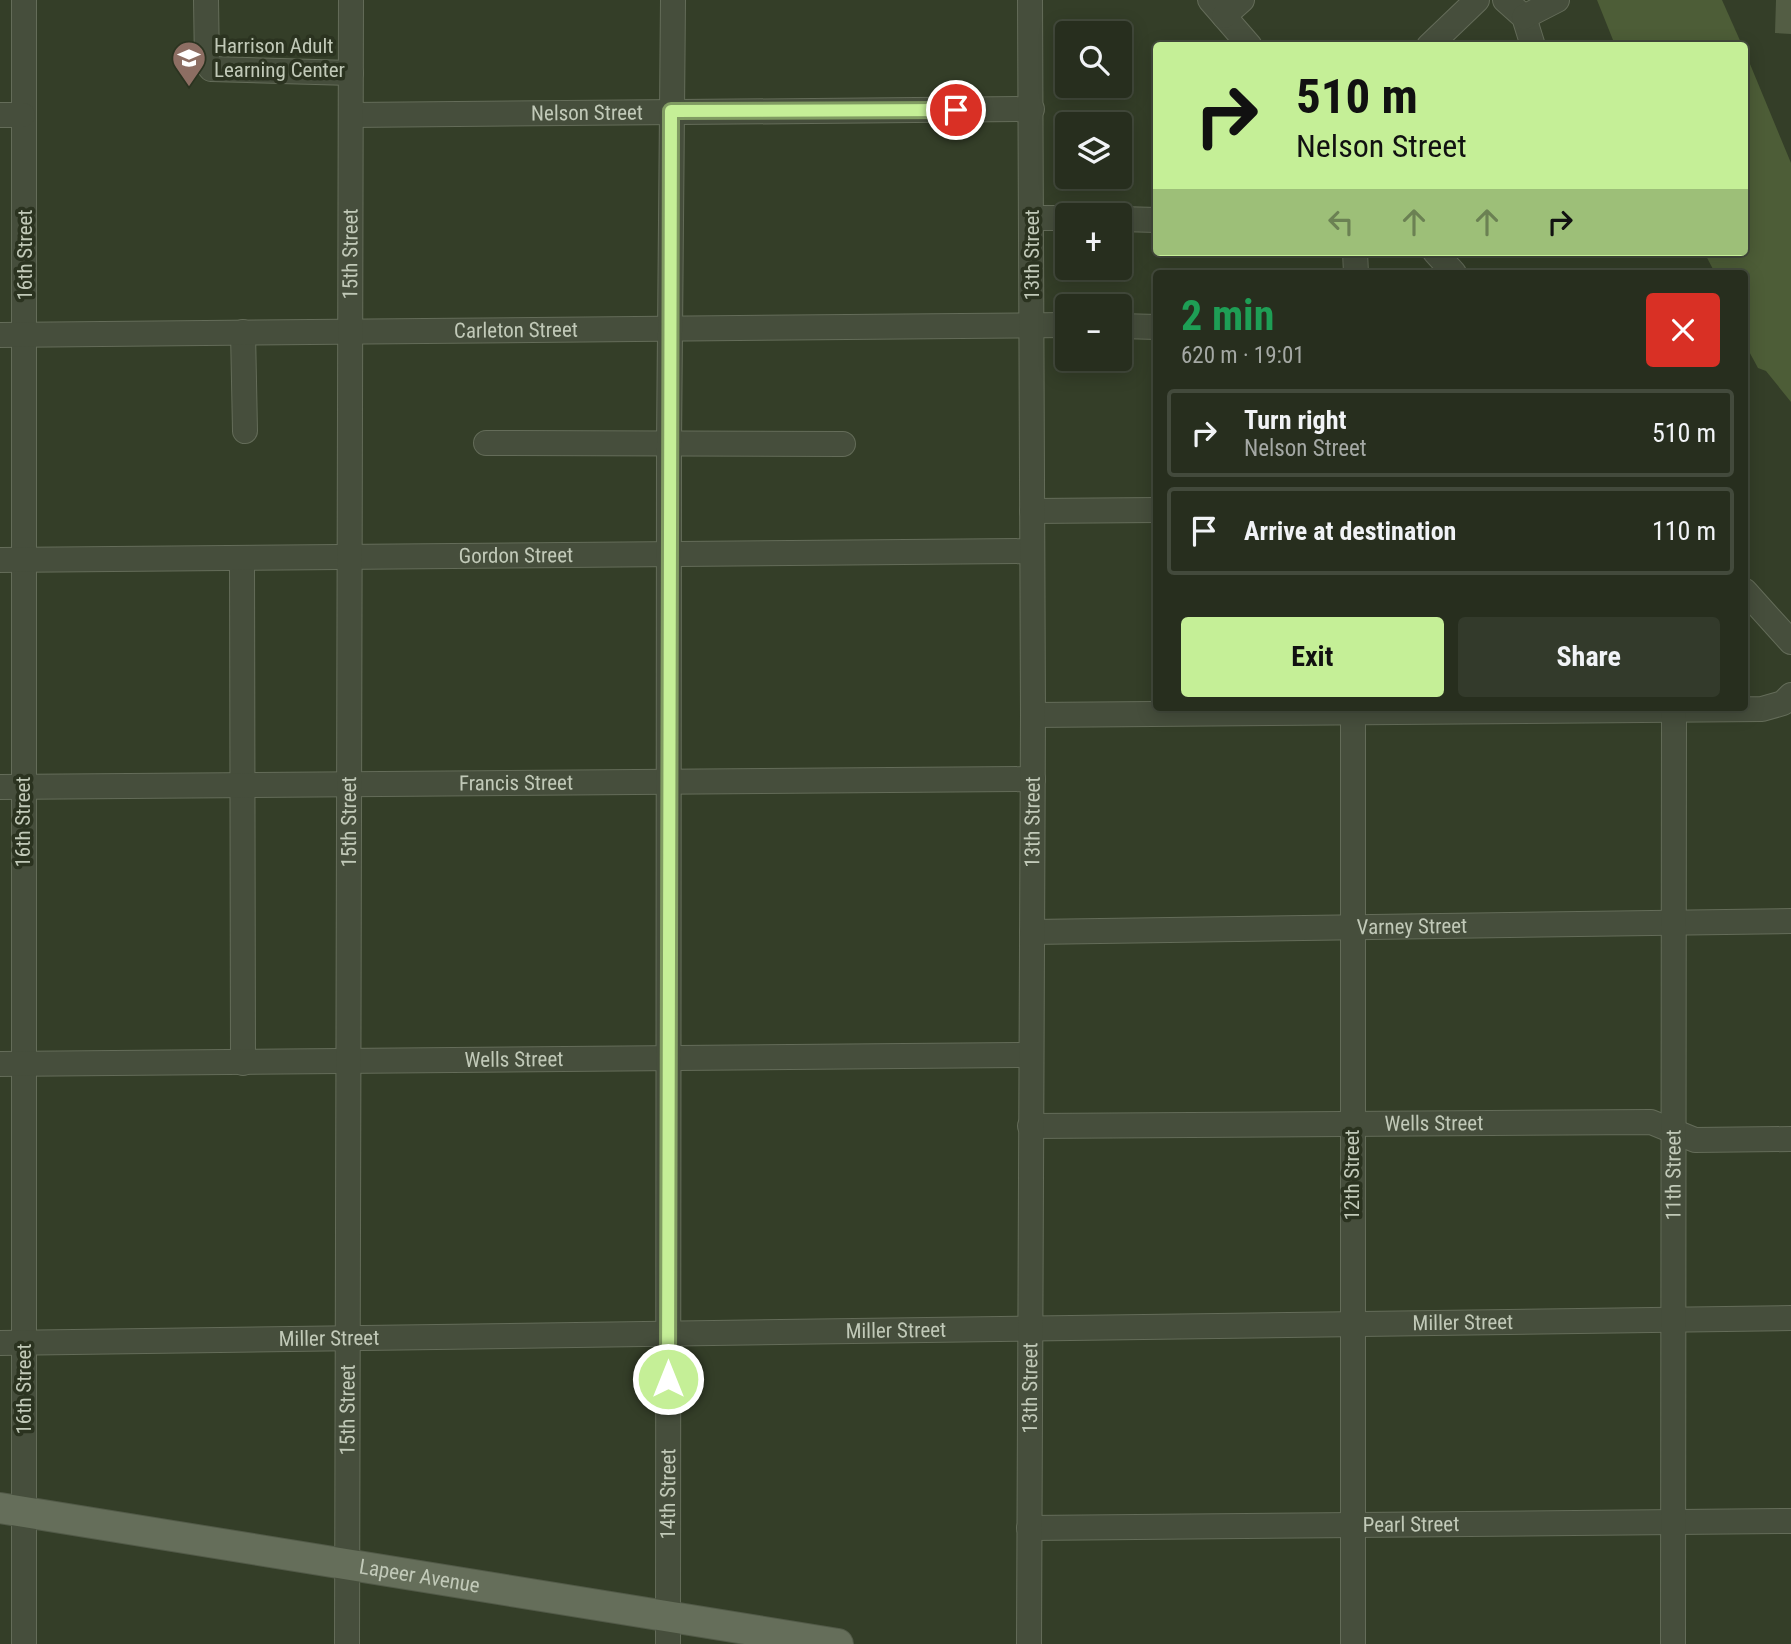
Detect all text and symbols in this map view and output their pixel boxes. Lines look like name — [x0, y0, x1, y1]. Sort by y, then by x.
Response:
map controls — [1055, 21, 1132, 371]
button: search — [1055, 21, 1132, 98]
place label: Harrison Adult Learning Center — [214, 34, 345, 82]
school or university icon: Harrison Adult Learning Center — [170, 39, 208, 88]
text: 510 m — [1296, 68, 1418, 125]
icon: right — [1181, 70, 1272, 161]
pin — [926, 80, 986, 140]
icon: arrive — [937, 91, 975, 129]
street label: Nelson Street — [531, 100, 643, 125]
button: layers — [1055, 112, 1132, 189]
text: Nelson Street — [1296, 127, 1467, 165]
button: + — [1055, 203, 1132, 280]
icon: left — [1322, 203, 1360, 241]
icon: ahead — [1395, 203, 1433, 241]
icon: ahead — [1468, 203, 1506, 241]
icon: right — [1541, 203, 1579, 241]
street label: 15th Street — [338, 208, 362, 300]
street label: 16th Street — [13, 209, 37, 301]
street label: 13th Street — [1020, 209, 1044, 301]
text: 2 min — [1181, 291, 1274, 340]
button: close — [1646, 293, 1720, 367]
button: − — [1055, 294, 1132, 371]
street label: Carleton Street — [454, 318, 578, 343]
text: 620 m · 19:01 — [1181, 342, 1305, 369]
text: Turn right — [1244, 405, 1346, 435]
icon: right — [1185, 414, 1223, 452]
text: 510 m — [1652, 418, 1716, 448]
text: Nelson Street — [1244, 435, 1367, 462]
icon: arrive — [1185, 512, 1223, 550]
text: Arrive at destination — [1244, 516, 1456, 546]
text: 110 m — [1652, 516, 1716, 546]
street label: Gordon Street — [459, 543, 573, 568]
button: Exit — [1181, 617, 1444, 697]
button: Share — [1458, 617, 1720, 697]
street label: Francis Street — [459, 771, 573, 795]
street label: 16th Street — [11, 776, 35, 868]
street label: 15th Street — [337, 776, 361, 868]
street label: 13th Street — [1020, 776, 1045, 868]
street label: Varney Street — [1357, 914, 1467, 939]
street label: Wells Street — [464, 1047, 563, 1072]
street label: Wells Street — [1385, 1111, 1483, 1136]
street label: 12th Street — [1340, 1129, 1364, 1221]
street label: 11th Street — [1661, 1129, 1686, 1221]
street label: Miller Street — [1412, 1310, 1513, 1335]
street label: Miller Street — [845, 1318, 946, 1343]
street label: Miller Street — [278, 1326, 379, 1351]
position arrow — [631, 1342, 705, 1416]
street label: 13th Street — [1018, 1342, 1042, 1434]
street label: 16th Street — [12, 1343, 36, 1435]
street label: 15th Street — [335, 1364, 360, 1456]
street label: 14th Street — [656, 1448, 680, 1540]
street label: Pearl Street — [1363, 1512, 1459, 1537]
street label: Lapeer Avenue — [357, 1554, 482, 1598]

